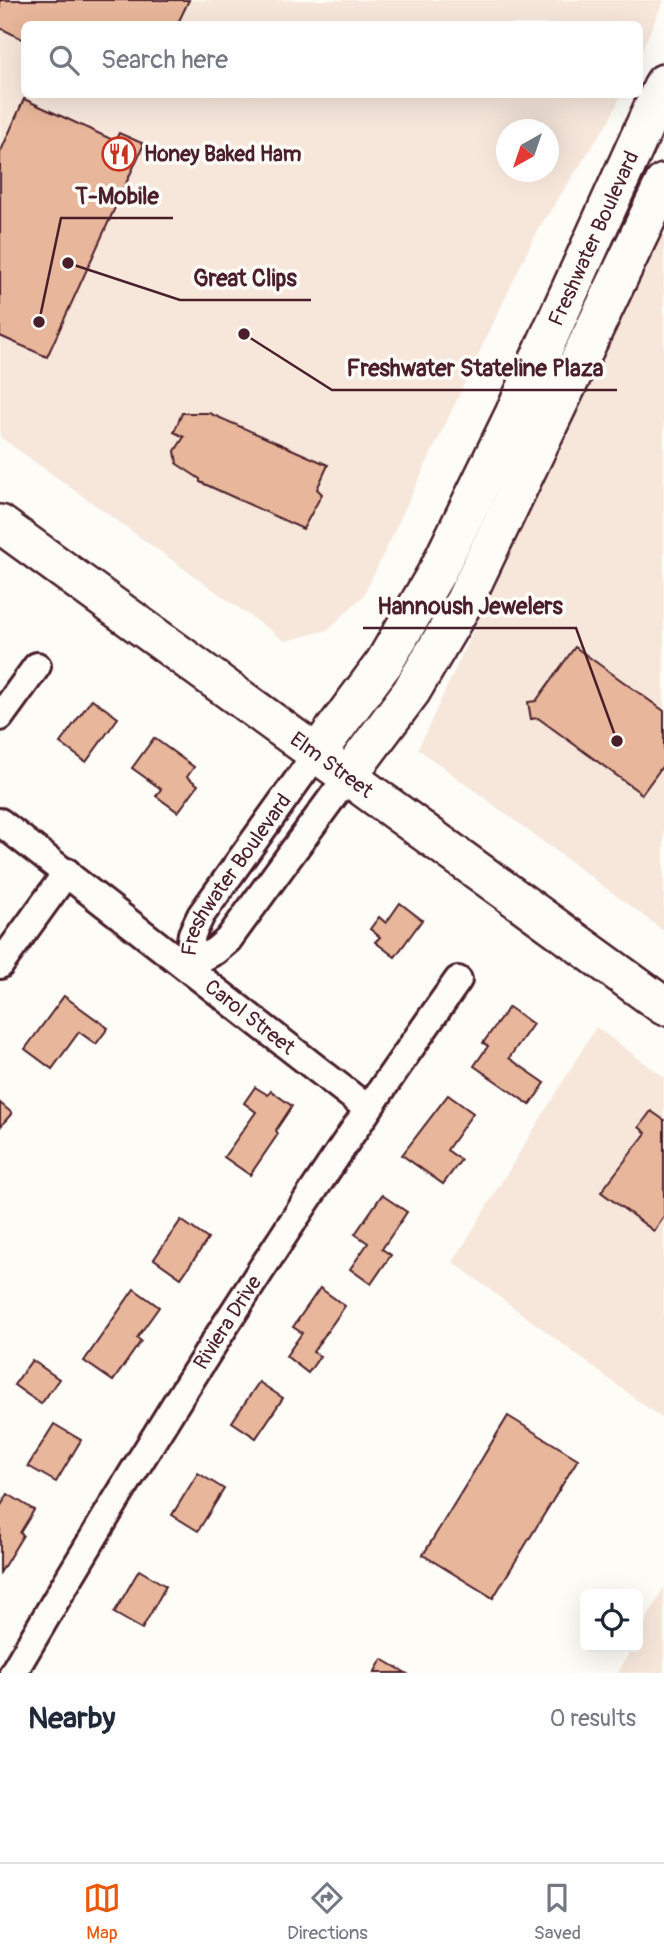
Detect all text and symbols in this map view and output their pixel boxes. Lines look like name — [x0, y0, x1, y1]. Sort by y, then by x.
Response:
search box — [21, 21, 643, 98]
icon: search — [45, 41, 83, 79]
text: Search here — [101, 44, 228, 76]
north arrow — [496, 119, 559, 182]
restaurant icon: Honey Baked Ham — [100, 135, 138, 173]
place label: Honey Baked Ham — [144, 141, 302, 168]
street label: Freshwater Boulevard — [543, 147, 645, 330]
callout: T-Mobile — [61, 174, 173, 218]
text: T-Mobile — [74, 182, 159, 211]
callout: Great Clips — [180, 256, 311, 300]
text: Great Clips — [193, 264, 297, 293]
callout: Freshwater Stateline Plaza — [332, 346, 617, 390]
text: Freshwater Stateline Plaza — [347, 354, 604, 383]
callout: Hannoush Jewelers — [363, 584, 576, 628]
text: Hannoush Jewelers — [377, 592, 563, 621]
street label: Elm Street — [285, 726, 379, 805]
street label: Freshwater Boulevard — [176, 789, 298, 958]
street label: Carol Street — [199, 974, 301, 1061]
street label: Riviera Drive — [188, 1270, 268, 1375]
map controls — [580, 1589, 643, 1652]
button: locate — [580, 1589, 643, 1652]
text: Nearby — [28, 1700, 115, 1737]
text: 0 results — [550, 1704, 636, 1733]
tab: Map — [83, 1879, 121, 1945]
tab: Directions — [287, 1879, 368, 1945]
tab: Saved — [534, 1879, 581, 1945]

